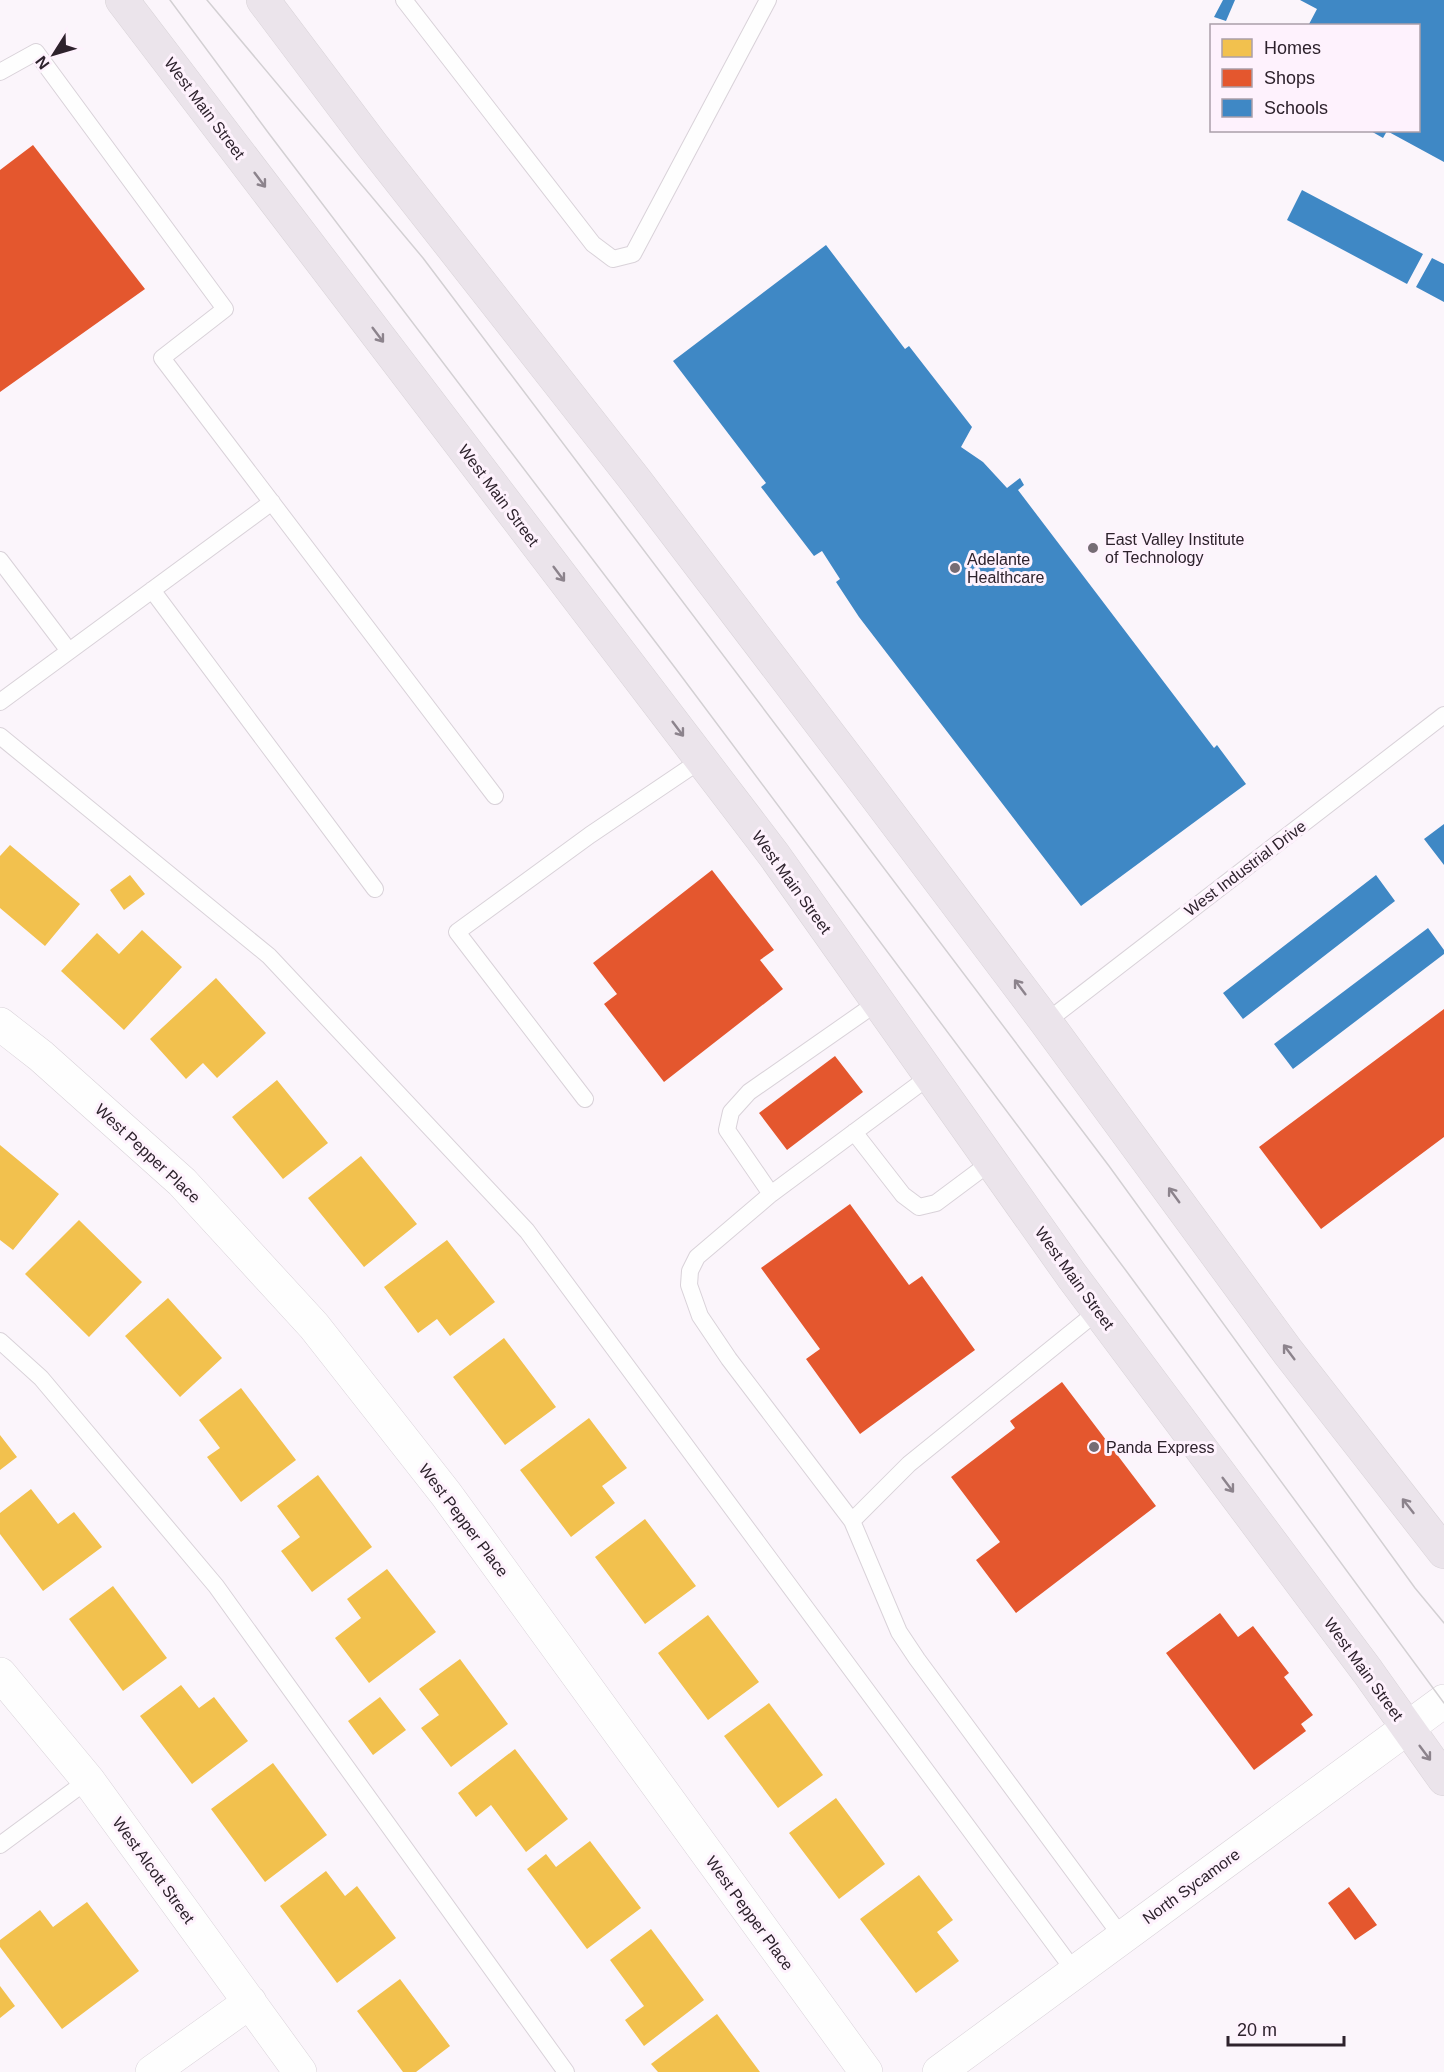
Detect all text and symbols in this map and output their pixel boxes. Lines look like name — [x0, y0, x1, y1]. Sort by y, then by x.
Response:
north arrow — [24, 24, 84, 84]
legend — [1210, 24, 1420, 132]
text: Homes — [1264, 38, 1321, 58]
text: N — [32, 53, 53, 72]
street label: West Main Street — [161, 54, 249, 163]
text: Shops — [1264, 68, 1315, 88]
text: Schools — [1264, 98, 1328, 118]
one-way arrow — [253, 172, 266, 188]
one-way arrow — [371, 327, 384, 343]
street label: West Main Street — [455, 441, 543, 550]
place label: East Valley Institute of Technology — [1105, 531, 1244, 566]
marker: East Valley Institute of Technology — [1086, 541, 1100, 555]
place label: Adelante Healthcare — [967, 551, 1044, 586]
marker: Adelante Healthcare — [948, 561, 962, 575]
one-way arrow — [553, 565, 566, 581]
one-way arrow — [671, 721, 684, 737]
street label: West Industrial Drive — [1181, 817, 1309, 920]
street label: West Main Street — [749, 828, 835, 937]
one-way arrow — [1014, 980, 1026, 996]
street label: West Pepper Place — [92, 1101, 204, 1206]
one-way arrow — [1168, 1187, 1180, 1203]
street label: West Main Street — [1032, 1224, 1118, 1333]
one-way arrow — [1282, 1344, 1295, 1360]
place label: Panda Express — [1106, 1439, 1215, 1456]
marker: Panda Express — [1087, 1440, 1101, 1454]
street label: West Pepper Place — [416, 1461, 512, 1580]
one-way arrow — [1221, 1477, 1234, 1493]
one-way arrow — [1402, 1499, 1414, 1515]
street label: West Main Street — [1321, 1615, 1407, 1724]
one-way arrow — [1419, 1745, 1431, 1761]
street label: West Alcott Street — [109, 1814, 198, 1927]
street label: North Sycamore — [1140, 1845, 1243, 1927]
street label: West Pepper Place — [703, 1853, 797, 1974]
scale bar — [1228, 2009, 1344, 2047]
text: 20 m — [1237, 2020, 1277, 2040]

